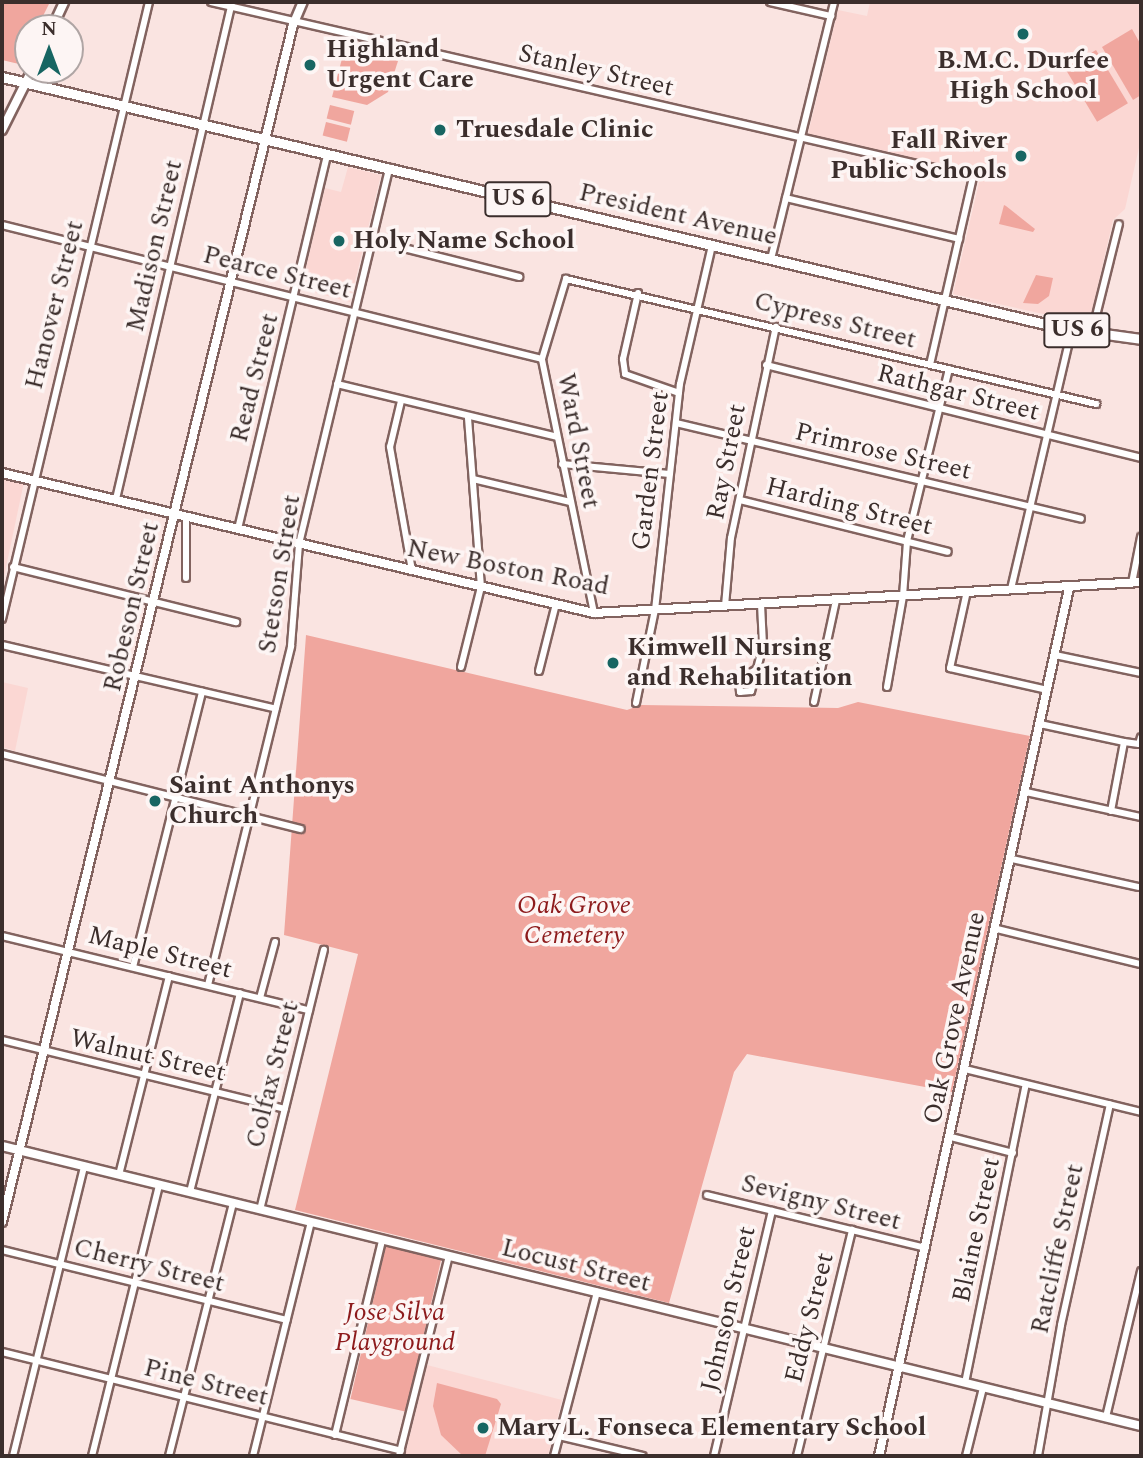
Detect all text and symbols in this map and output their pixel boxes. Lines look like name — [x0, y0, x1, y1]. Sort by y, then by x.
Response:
north arrow — [14, 14, 84, 84]
text: N — [41, 15, 57, 44]
marker: B.M.C. Durfee High School — [1015, 26, 1031, 42]
place label: Highland Urgent Care — [326, 34, 474, 96]
street label: Stanley Street — [515, 38, 677, 104]
place label: B.M.C. Durfee High School — [937, 45, 1109, 106]
marker: Highland Urgent Care — [300, 55, 320, 75]
place label: Truesdale Clinic — [456, 114, 653, 146]
marker: Truesdale Clinic — [430, 120, 450, 140]
place label: Fall River Public Schools — [830, 125, 1007, 186]
marker: Fall River Public Schools — [1013, 148, 1029, 164]
street label: Madison Street — [120, 157, 190, 335]
street label: President Avenue — [576, 177, 780, 253]
road number: US 6 — [483, 178, 553, 219]
street label: Hanover Street — [19, 217, 91, 393]
place label: Holy Name School — [353, 225, 575, 257]
marker: Holy Name School — [331, 233, 347, 249]
street label: Pearce Street — [200, 240, 354, 306]
street label: Cypress Street — [751, 286, 919, 356]
street label: Read Street — [224, 310, 286, 446]
road number: US 6 — [1042, 310, 1112, 351]
street label: Rathgar Street — [874, 358, 1042, 428]
street label: Ward Street — [550, 371, 606, 511]
street label: Garden Street — [626, 390, 676, 552]
street label: Ray Street — [701, 401, 753, 523]
street label: Primrose Street — [792, 417, 974, 487]
street label: Harding Street — [762, 471, 936, 543]
street label: Stetson Street — [252, 492, 308, 656]
street label: Robeson Street — [97, 519, 167, 695]
street label: New Boston Road — [404, 533, 612, 603]
place label: Kimwell Nursing and Rehabilitation — [627, 632, 852, 694]
marker: Kimwell Nursing and Rehabilitation — [605, 655, 621, 671]
place label: Saint Anthonys Church — [169, 770, 355, 832]
marker: Saint Anthonys Church — [147, 793, 163, 809]
park label: Oak Grove Cemetery — [517, 890, 631, 951]
street label: Oak Grove Avenue — [917, 909, 993, 1127]
street label: Maple Street — [85, 920, 235, 986]
street label: Colfax Street — [240, 999, 306, 1151]
street label: Walnut Street — [67, 1023, 229, 1089]
street label: Blaine Street — [946, 1154, 1008, 1306]
street label: Ratcliffe Street — [1025, 1161, 1091, 1337]
street label: Sevigny Street — [738, 1168, 904, 1238]
street label: Johnson Street — [695, 1223, 763, 1395]
street label: Cherry Street — [70, 1232, 228, 1300]
street label: Locust Street — [498, 1232, 654, 1300]
street label: Eddy Street — [779, 1250, 841, 1386]
park label: Jose Silva Playground — [335, 1297, 455, 1358]
street label: Pine Street — [141, 1352, 271, 1414]
place label: Mary L. Fonseca Elementary School — [497, 1412, 926, 1444]
marker: Mary L. Fonseca Elementary School — [475, 1420, 491, 1436]

